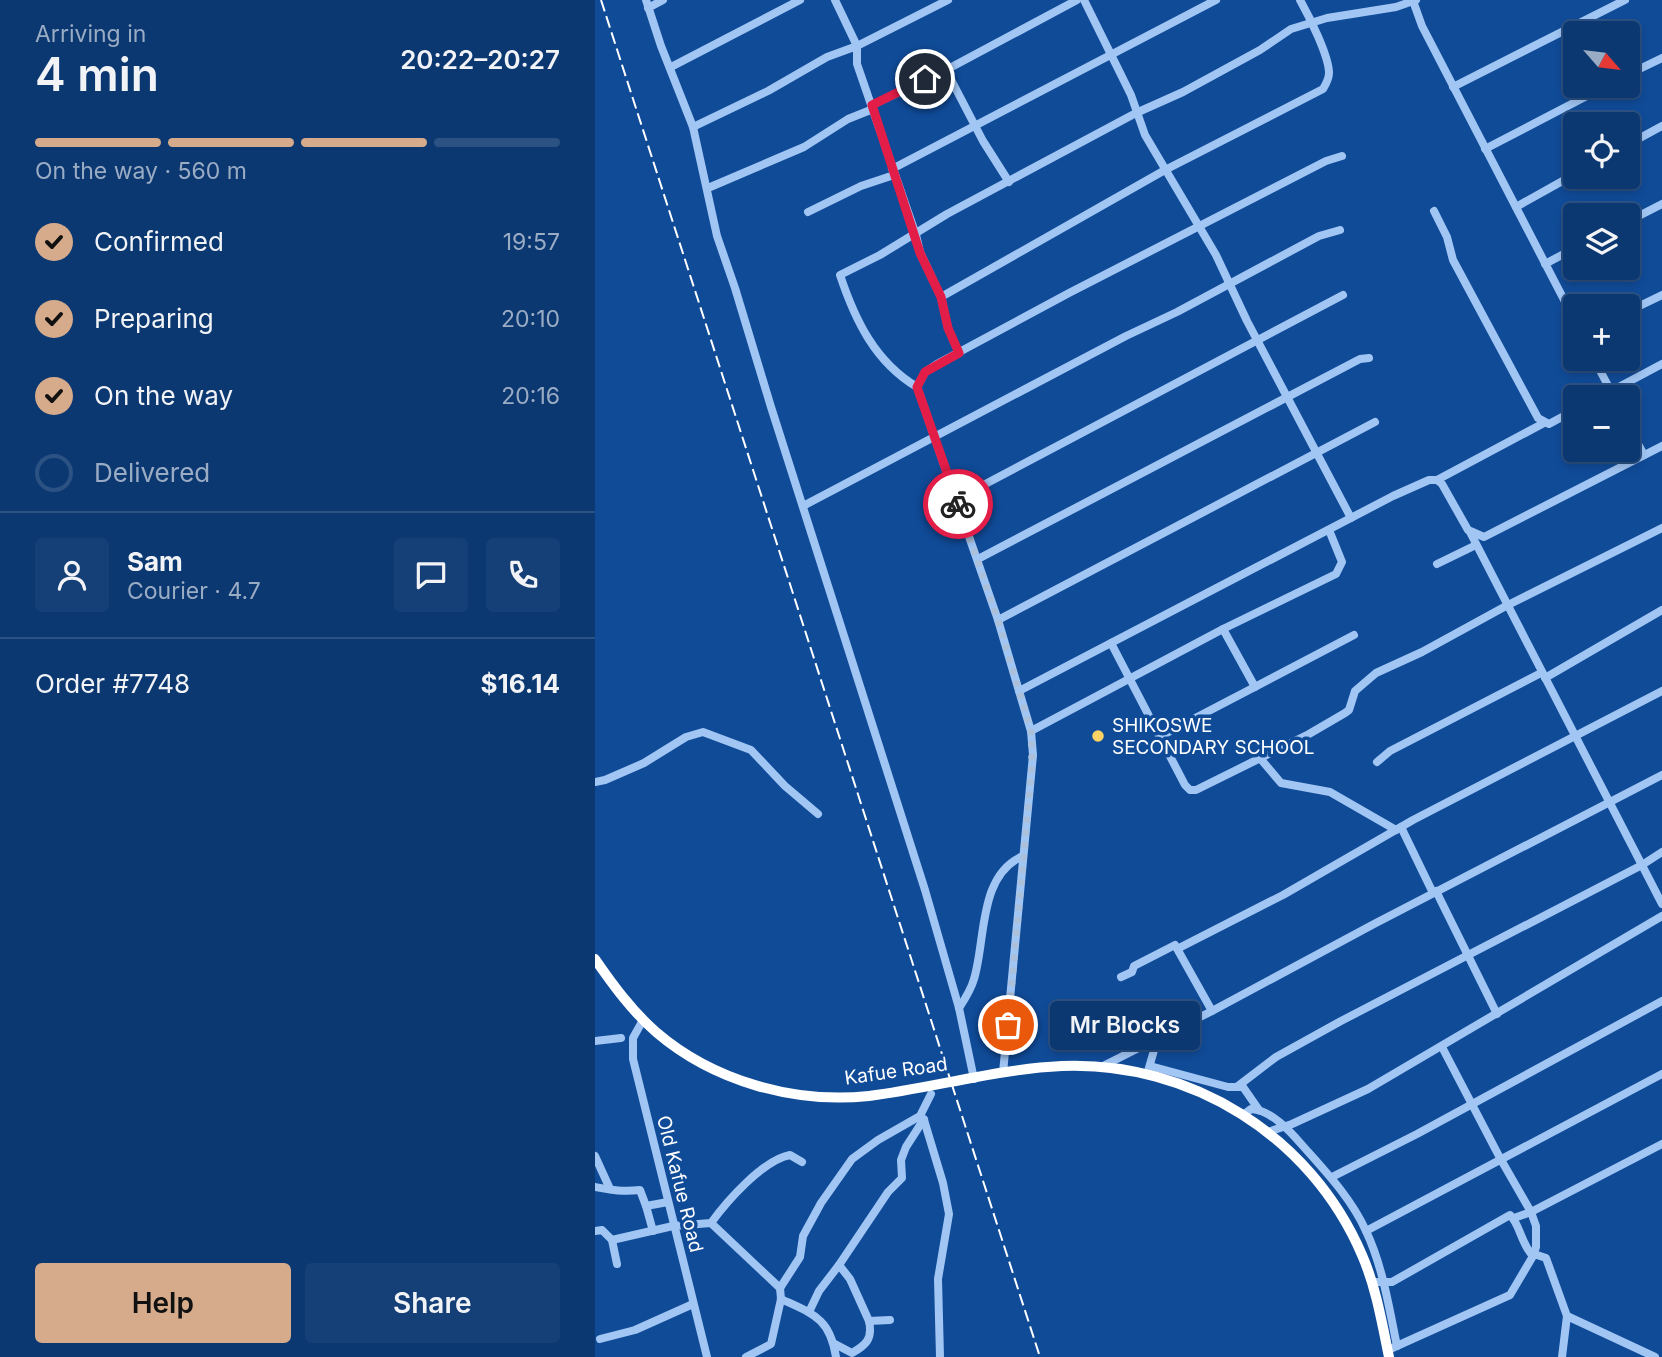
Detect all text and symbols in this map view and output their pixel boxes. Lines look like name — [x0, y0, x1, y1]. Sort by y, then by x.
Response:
text: Arriving in — [35, 20, 146, 48]
north arrow — [1563, 21, 1640, 98]
map controls — [1563, 21, 1640, 462]
text: 20:22–20:27 — [400, 44, 560, 75]
text: 4 min — [35, 46, 159, 102]
pin — [895, 49, 955, 109]
icon: home — [906, 60, 944, 98]
button: locate — [1563, 112, 1640, 189]
text: On the way · 560 m — [35, 157, 247, 185]
button: layers — [1563, 203, 1640, 280]
icon: check — [35, 223, 73, 261]
text: Confirmed — [94, 226, 224, 257]
text: 19:57 — [503, 228, 560, 256]
button: + — [1563, 294, 1640, 371]
icon: check — [35, 300, 73, 338]
text: Preparing — [94, 303, 214, 334]
text: 20:10 — [501, 305, 560, 333]
icon: check — [35, 377, 73, 415]
text: On the way — [94, 380, 233, 411]
text: 20:16 — [501, 382, 560, 410]
button: − — [1563, 385, 1640, 462]
text: Delivered — [94, 457, 210, 488]
courier — [923, 469, 993, 539]
icon: bike — [939, 485, 977, 523]
button: person — [35, 538, 109, 612]
button: chat — [394, 538, 468, 612]
button: phone — [486, 538, 560, 612]
text: Sam — [127, 546, 183, 577]
text: Courier · 4.7 — [127, 577, 261, 605]
text: Order #7748 — [35, 668, 190, 699]
text: $16.14 — [481, 668, 560, 699]
place label: SHIKOSWE SECONDARY SCHOOL — [1112, 714, 1315, 759]
marker: SHIKOSWE SECONDARY SCHOOL — [1090, 728, 1106, 744]
pin — [978, 995, 1038, 1055]
callout: Mr Blocks — [1050, 1000, 1201, 1050]
icon: bag — [989, 1006, 1027, 1044]
text: Mr Blocks — [1070, 1011, 1180, 1039]
street label: Kafue Road — [843, 1052, 949, 1090]
street label: Old Kafue Road — [652, 1113, 708, 1255]
button: Help — [35, 1263, 291, 1343]
button: Share — [305, 1263, 560, 1343]

